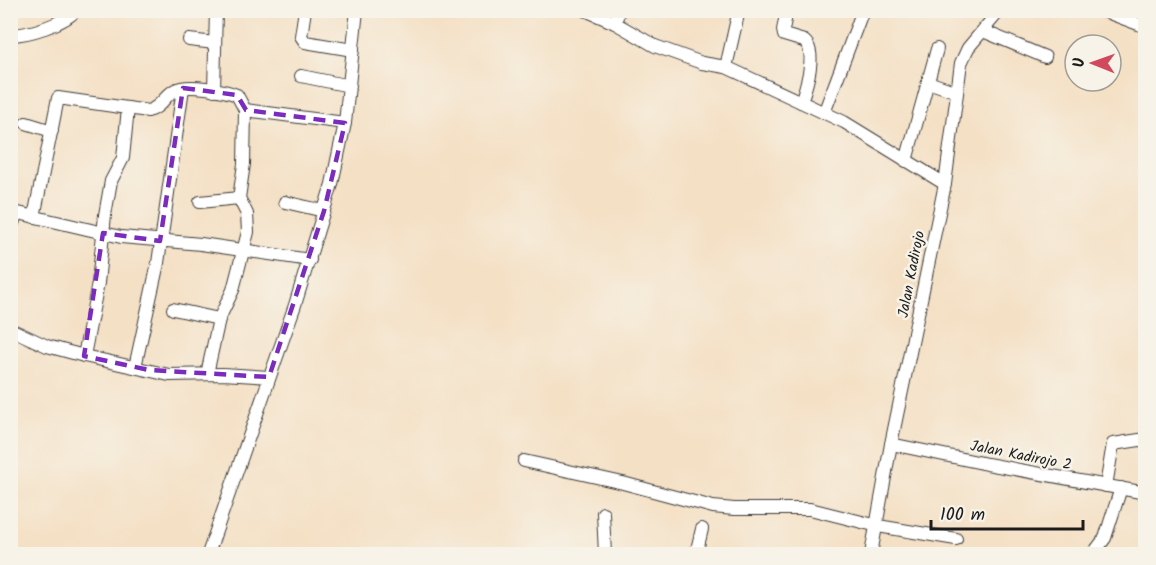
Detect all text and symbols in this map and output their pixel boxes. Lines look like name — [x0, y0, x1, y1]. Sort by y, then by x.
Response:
north arrow — [1063, 33, 1123, 93]
text: U — [1067, 57, 1092, 68]
street label: Jalan Kadirojo — [892, 228, 932, 320]
street label: Jalan Kadirojo 2 — [968, 434, 1074, 478]
scale bar — [931, 493, 1082, 531]
text: 100 m — [940, 501, 985, 530]

